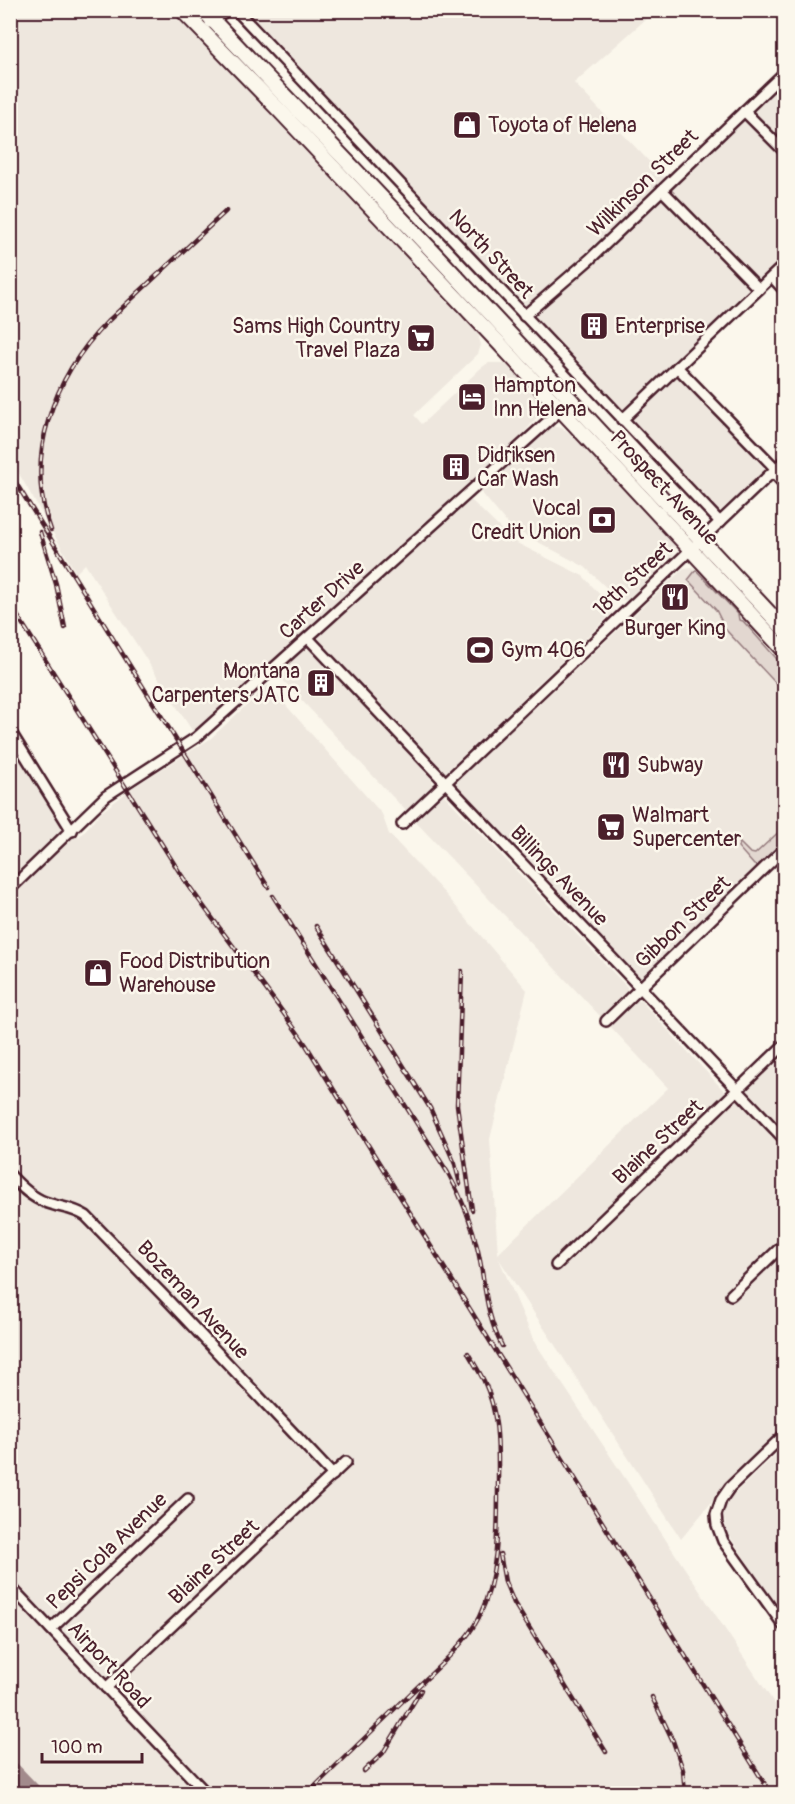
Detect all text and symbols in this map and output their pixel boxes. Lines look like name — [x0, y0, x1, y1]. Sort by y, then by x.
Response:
shop icon: Toyota of Helena — [451, 109, 483, 141]
place label: Toyota of Helena — [488, 112, 637, 139]
street label: Wilkinson Street — [582, 123, 705, 243]
street label: North Street — [443, 204, 540, 305]
building icon: Enterprise — [578, 310, 610, 342]
place label: Sams High Country Travel Plaza — [232, 313, 400, 364]
place label: Enterprise — [615, 313, 705, 340]
supermarket icon: Sams High Country Travel Plaza — [405, 322, 437, 354]
place label: Hampton Inn Helena — [493, 372, 587, 423]
hotel icon: Hampton Inn Helena — [456, 381, 488, 413]
street label: Prospect Avenue — [604, 425, 725, 552]
place label: Didriksen Car Wash — [477, 442, 559, 493]
building icon: Didriksen Car Wash — [440, 451, 472, 483]
place label: Vocal Credit Union — [471, 495, 581, 546]
bank icon: Vocal Credit Union — [586, 504, 618, 536]
street label: 18th Street — [588, 535, 679, 623]
street label: Carter Drive — [274, 554, 371, 645]
restaurant icon: Burger King — [659, 581, 691, 613]
place label: Burger King — [624, 615, 726, 642]
sports icon: Gym 406 — [464, 634, 496, 666]
place label: Gym 406 — [501, 637, 586, 664]
place label: Montana Carpenters JATC — [151, 658, 300, 709]
building icon: Montana Carpenters JATC — [305, 667, 337, 699]
restaurant icon: Subway — [600, 749, 632, 781]
place label: Subway — [637, 752, 703, 779]
place label: Walmart Supercenter — [632, 802, 742, 853]
supermarket icon: Walmart Supercenter — [595, 811, 627, 843]
street label: Billings Avenue — [504, 820, 614, 933]
street label: Gibbon Street — [629, 869, 737, 974]
place label: Food Distribution Warehouse — [119, 948, 270, 999]
shop icon: Food Distribution Warehouse — [82, 957, 114, 989]
street label: Blaine Street — [607, 1093, 709, 1191]
street label: Bozeman Avenue — [131, 1235, 255, 1366]
street label: Pepsi Cola Avenue — [41, 1486, 174, 1615]
street label: Blaine Street — [163, 1513, 265, 1611]
street label: Airport Road — [62, 1616, 156, 1714]
scale bar — [42, 1726, 142, 1764]
text: 100 m — [51, 1736, 103, 1759]

